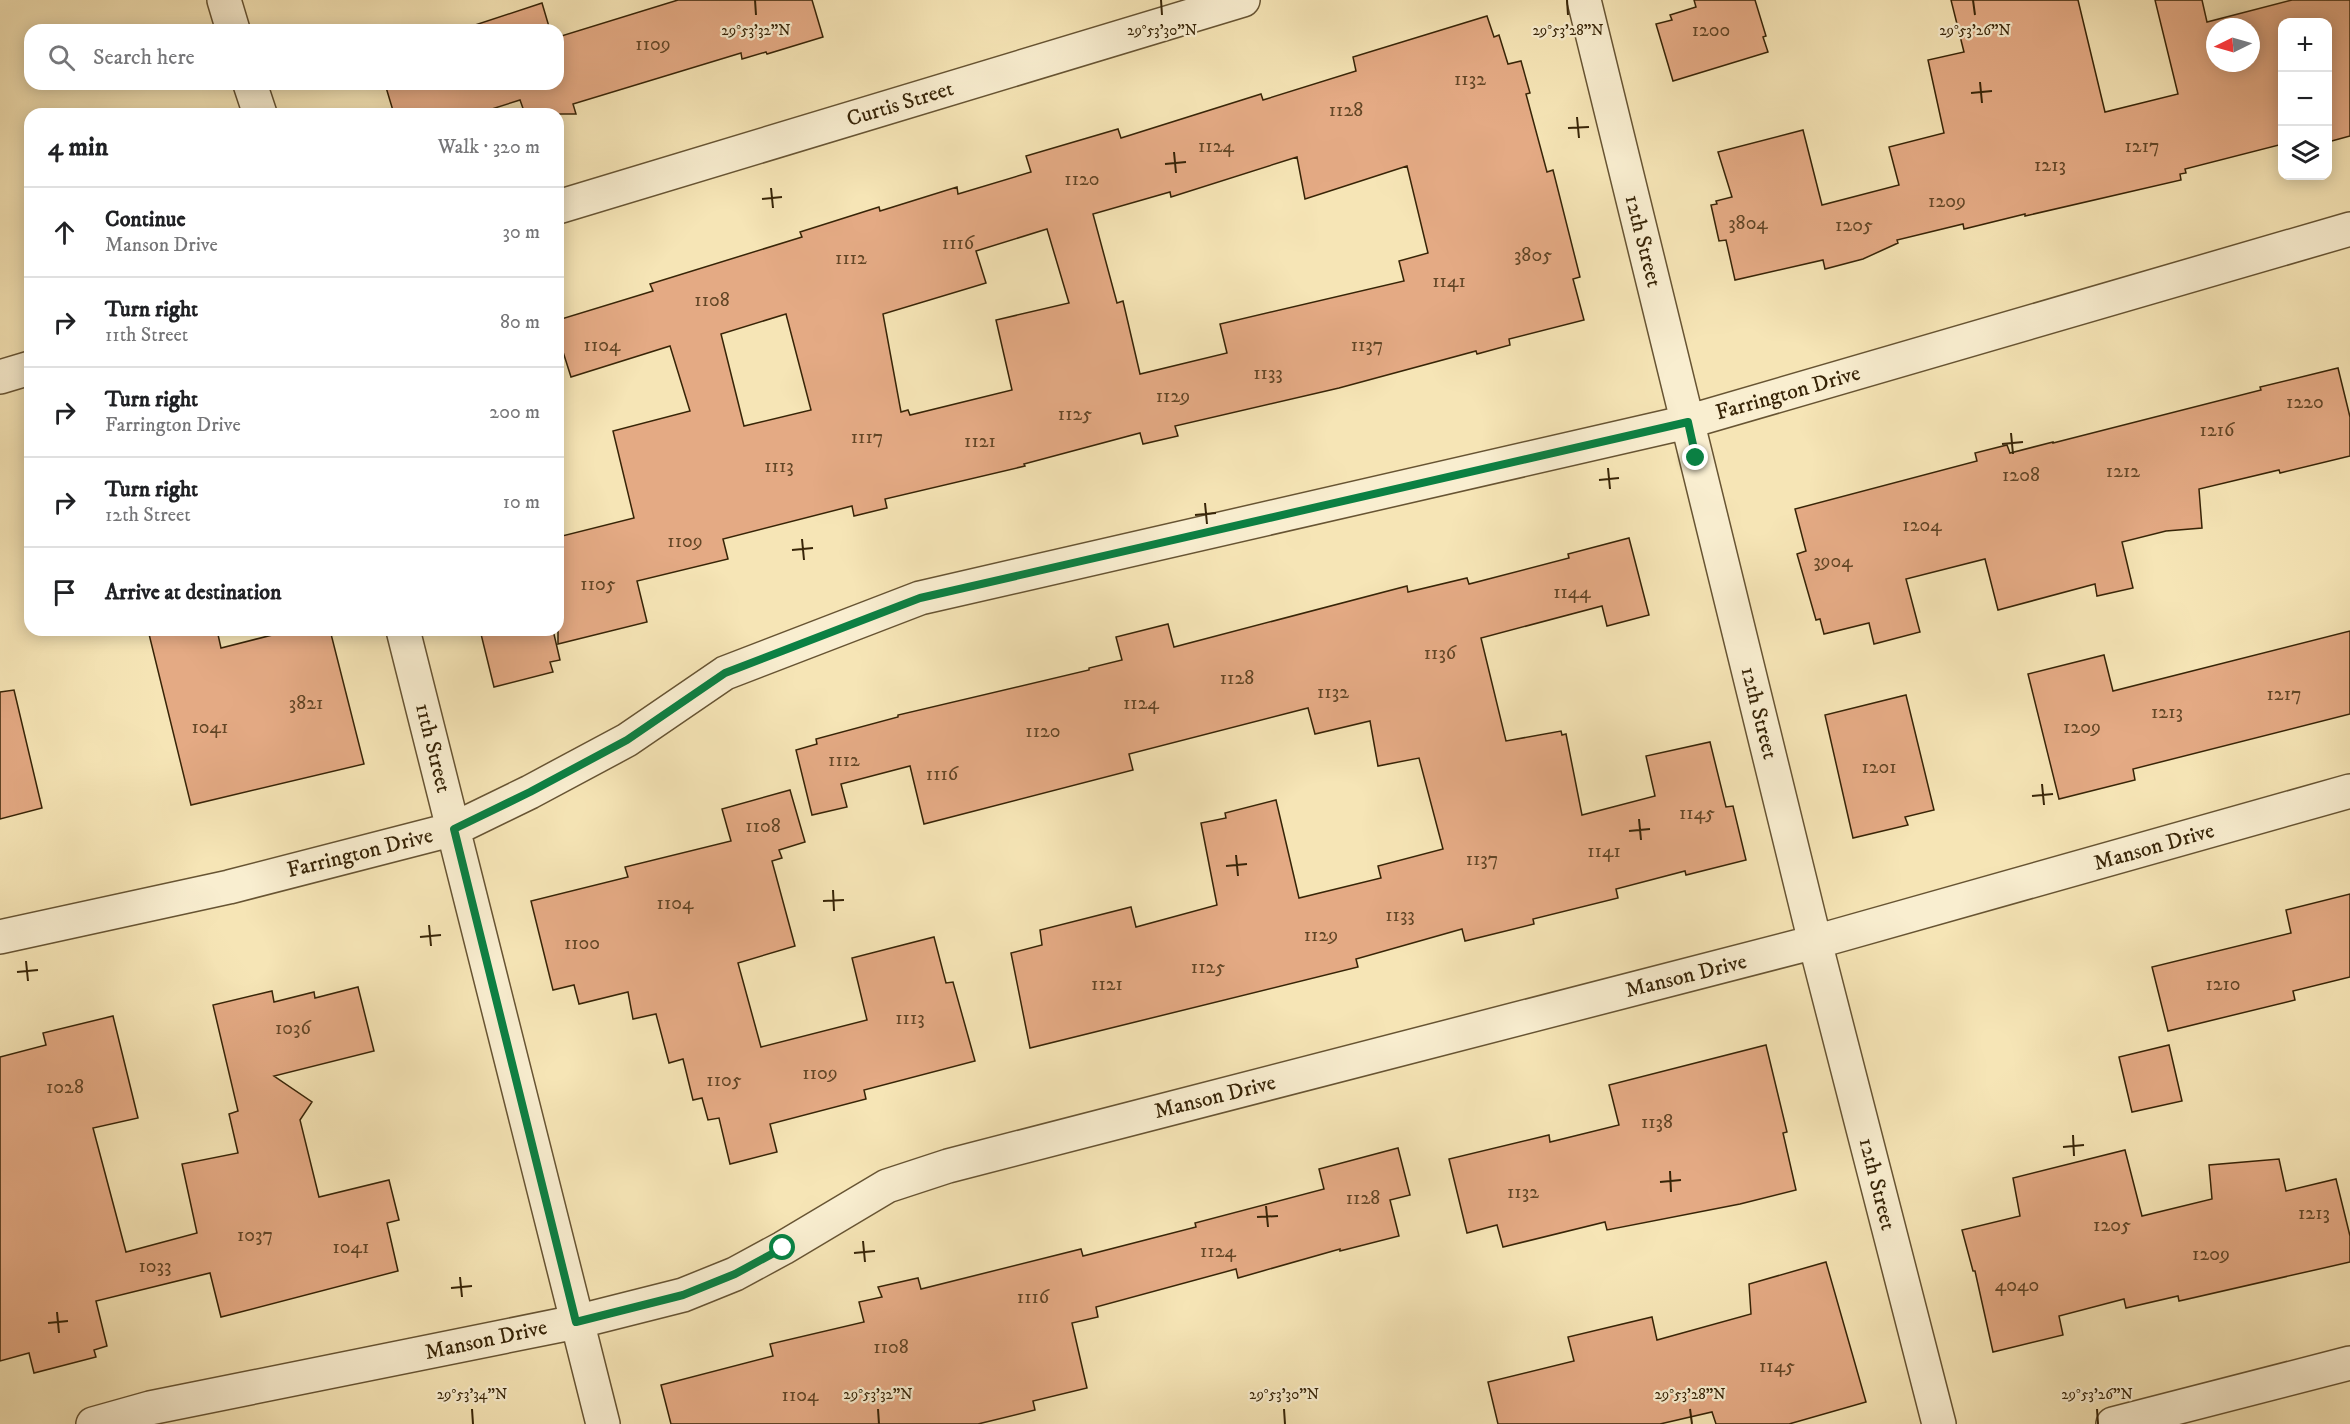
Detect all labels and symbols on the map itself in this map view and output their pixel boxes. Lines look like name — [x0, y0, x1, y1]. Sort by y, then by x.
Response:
house number: 1200 — [1692, 18, 1730, 43]
north arrow — [2206, 18, 2260, 72]
text: 29°53'32"N — [721, 21, 791, 40]
text: 29°53'30"N — [1127, 21, 1197, 40]
text: 29°53'28"N — [1532, 21, 1604, 40]
text: 29°53'26"N — [1939, 21, 2011, 40]
house number: 1109 — [635, 32, 671, 57]
house number: 1132 — [1454, 67, 1486, 92]
street label: Curtis Street — [843, 75, 957, 133]
house number: 1128 — [1329, 98, 1363, 123]
house number: 1124 — [1198, 134, 1234, 159]
house number: 1217 — [2124, 134, 2160, 159]
house number: 1213 — [2034, 153, 2066, 178]
house number: 1120 — [1064, 167, 1100, 192]
house number: 1209 — [1928, 189, 1966, 214]
street label: 12th Street — [1619, 192, 1667, 290]
house number: 3804 — [1728, 211, 1768, 236]
house number: 1205 — [1835, 213, 1873, 238]
house number: 1116 — [942, 231, 975, 256]
house number: 3805 — [1514, 243, 1552, 268]
house number: 1112 — [835, 246, 867, 271]
house number: 1141 — [1432, 269, 1466, 294]
house number: 1108 — [694, 288, 730, 313]
house number: 1104 — [584, 333, 621, 358]
house number: 1137 — [1351, 333, 1383, 358]
street label: Farrington Drive — [1712, 359, 1864, 427]
house number: 1133 — [1253, 361, 1283, 386]
house number: 1129 — [1156, 384, 1190, 409]
house number: 1220 — [2286, 390, 2324, 415]
house number: 1125 — [1058, 402, 1092, 427]
house number: 1216 — [2200, 418, 2235, 443]
house number: 1117 — [851, 425, 883, 450]
house number: 1121 — [964, 429, 996, 454]
route end — [1682, 444, 1708, 470]
house number: 1113 — [764, 454, 794, 479]
house number: 1212 — [2106, 459, 2140, 484]
house number: 1208 — [2002, 463, 2040, 488]
house number: 1204 — [1902, 513, 1942, 538]
house number: 1109 — [667, 529, 703, 554]
house number: 3904 — [1813, 549, 1853, 574]
house number: 1105 — [580, 572, 616, 597]
house number: 1144 — [1553, 580, 1591, 605]
house number: 1136 — [1424, 641, 1457, 666]
street label: 12th Street — [1735, 664, 1783, 762]
house number: 1128 — [1220, 666, 1254, 691]
house number: 1132 — [1317, 680, 1349, 705]
house number: 1217 — [2266, 682, 2302, 707]
house number: 3821 — [289, 691, 323, 716]
house number: 1124 — [1123, 691, 1159, 716]
street label: 11th Street — [409, 700, 457, 796]
house number: 1213 — [2151, 700, 2183, 725]
house number: 1041 — [192, 715, 228, 740]
house number: 1209 — [2063, 715, 2101, 740]
house number: 1120 — [1025, 719, 1061, 744]
house number: 1112 — [828, 748, 860, 773]
house number: 1201 — [1861, 755, 1897, 780]
house number: 1116 — [926, 762, 959, 787]
house number: 1145 — [1679, 801, 1715, 826]
house number: 1108 — [745, 814, 781, 839]
street label: Manson Drive — [2091, 817, 2217, 877]
street label: Farrington Drive — [284, 822, 436, 884]
house number: 1141 — [1587, 839, 1621, 864]
house number: 1137 — [1466, 847, 1498, 872]
house number: 1104 — [657, 891, 694, 916]
house number: 1133 — [1385, 903, 1415, 928]
house number: 1129 — [1304, 923, 1338, 948]
house number: 1100 — [564, 931, 600, 956]
street label: Manson Drive — [1622, 948, 1750, 1004]
house number: 1125 — [1191, 955, 1225, 980]
house number: 1121 — [1091, 972, 1123, 997]
house number: 1210 — [2205, 972, 2241, 997]
house number: 1113 — [895, 1006, 925, 1031]
house number: 1036 — [275, 1016, 312, 1041]
house number: 1109 — [802, 1061, 838, 1086]
house number: 1105 — [706, 1068, 742, 1093]
street label: Manson Drive — [1151, 1069, 1279, 1125]
house number: 1028 — [46, 1075, 84, 1100]
house number: 1138 — [1641, 1110, 1673, 1135]
street label: 12th Street — [1853, 1135, 1901, 1233]
house number: 1132 — [1507, 1180, 1539, 1205]
house number: 1128 — [1346, 1186, 1380, 1211]
house number: 1213 — [2298, 1201, 2330, 1226]
house number: 1205 — [2093, 1213, 2131, 1238]
house number: 1037 — [237, 1223, 273, 1248]
route start — [769, 1234, 795, 1260]
house number: 1041 — [333, 1235, 369, 1260]
house number: 1124 — [1200, 1239, 1236, 1264]
house number: 1209 — [2192, 1242, 2230, 1267]
house number: 1033 — [139, 1254, 171, 1279]
house number: 4040 — [1995, 1273, 2039, 1298]
house number: 1116 — [1017, 1285, 1050, 1310]
street label: Manson Drive — [422, 1314, 550, 1366]
house number: 1108 — [873, 1335, 909, 1360]
house number: 1145 — [1759, 1354, 1795, 1379]
house number: 1104 — [782, 1383, 819, 1408]
text: 29°53'34"N — [437, 1385, 507, 1404]
text: 29°53'32"N — [843, 1385, 913, 1404]
text: 29°53'30"N — [1249, 1385, 1319, 1404]
text: 29°53'28"N — [1654, 1385, 1726, 1404]
text: 29°53'26"N — [2061, 1385, 2133, 1404]

